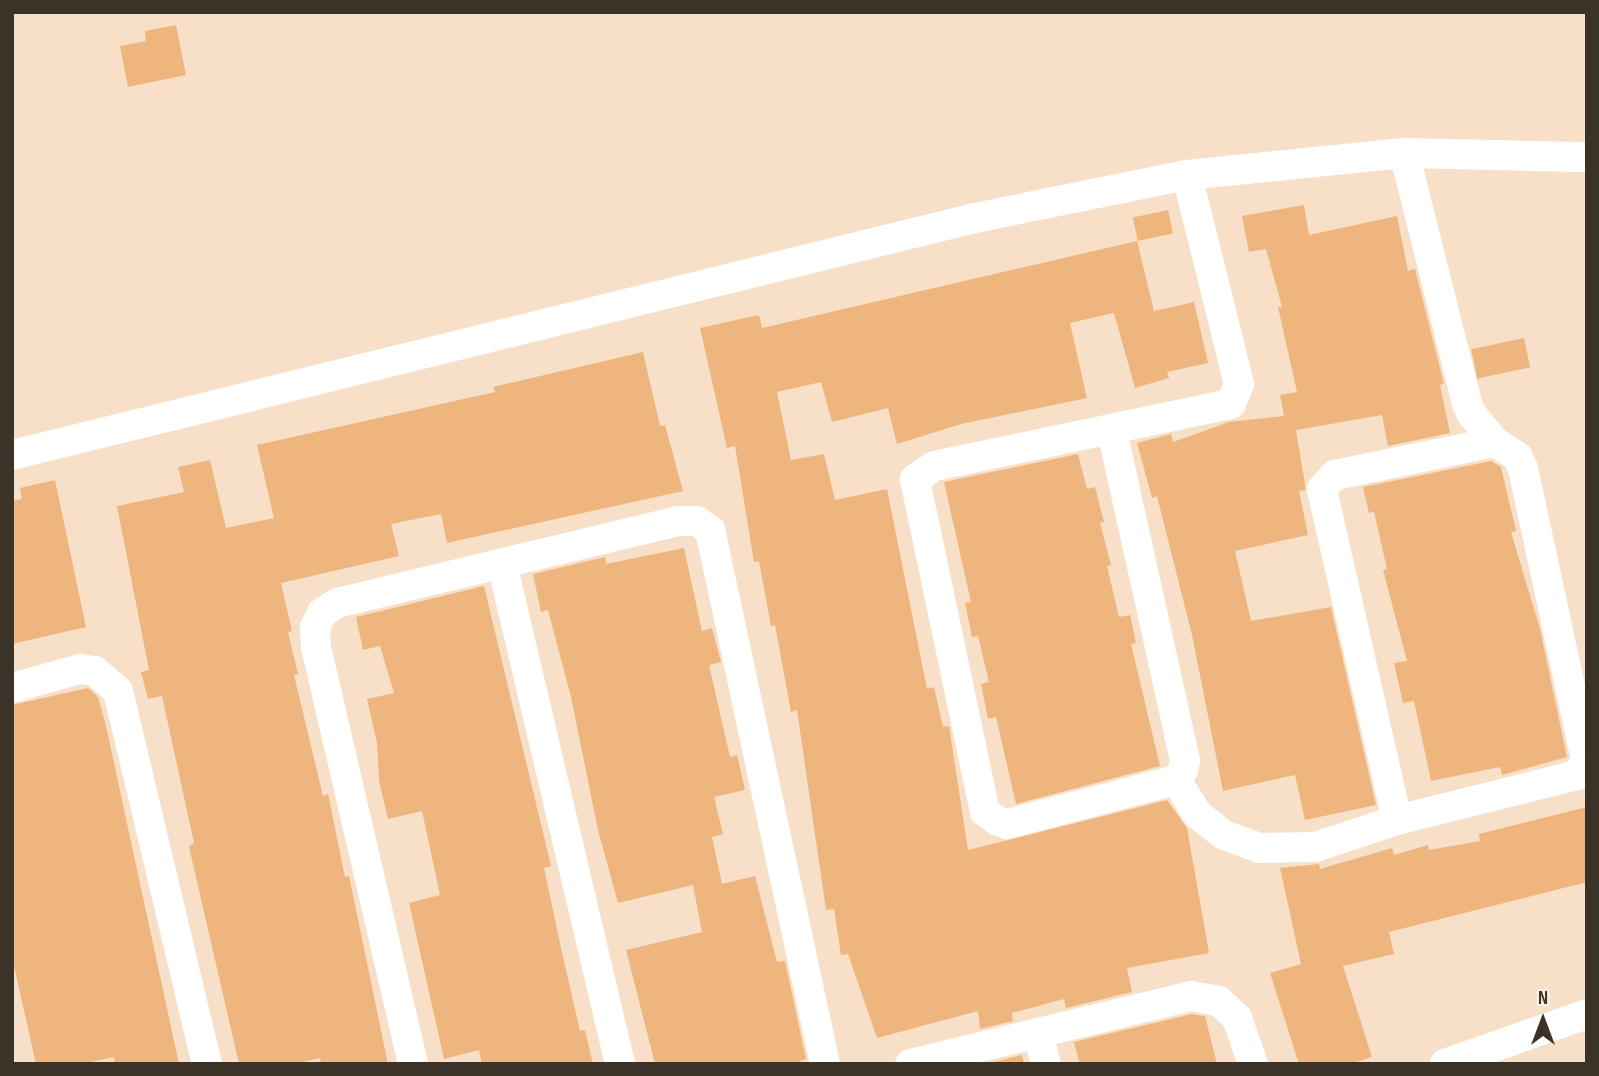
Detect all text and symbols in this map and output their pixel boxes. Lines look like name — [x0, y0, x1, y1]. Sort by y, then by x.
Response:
north arrow — [1508, 985, 1578, 1055]
text: N — [1538, 987, 1548, 1010]

